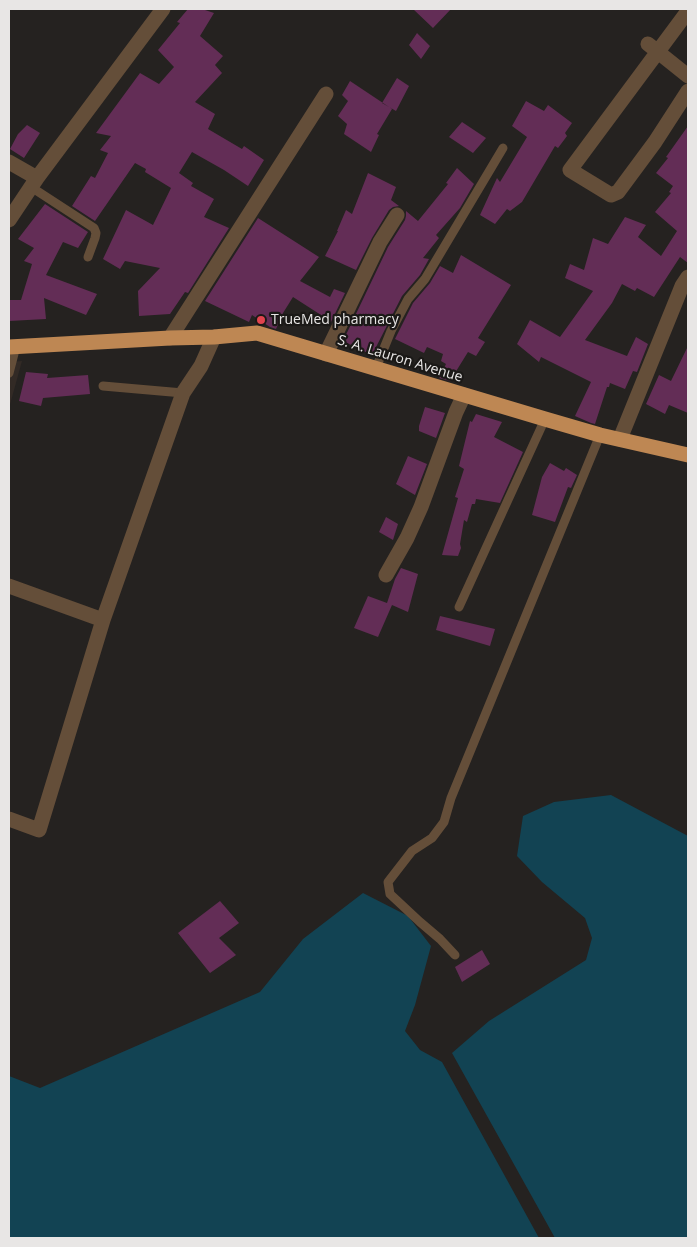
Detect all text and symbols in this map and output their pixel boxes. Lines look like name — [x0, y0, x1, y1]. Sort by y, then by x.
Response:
place label: TrueMed pharmacy — [271, 312, 399, 328]
marker: TrueMed pharmacy — [255, 314, 267, 326]
street label: S. A. Lauron Avenue — [335, 332, 465, 386]

